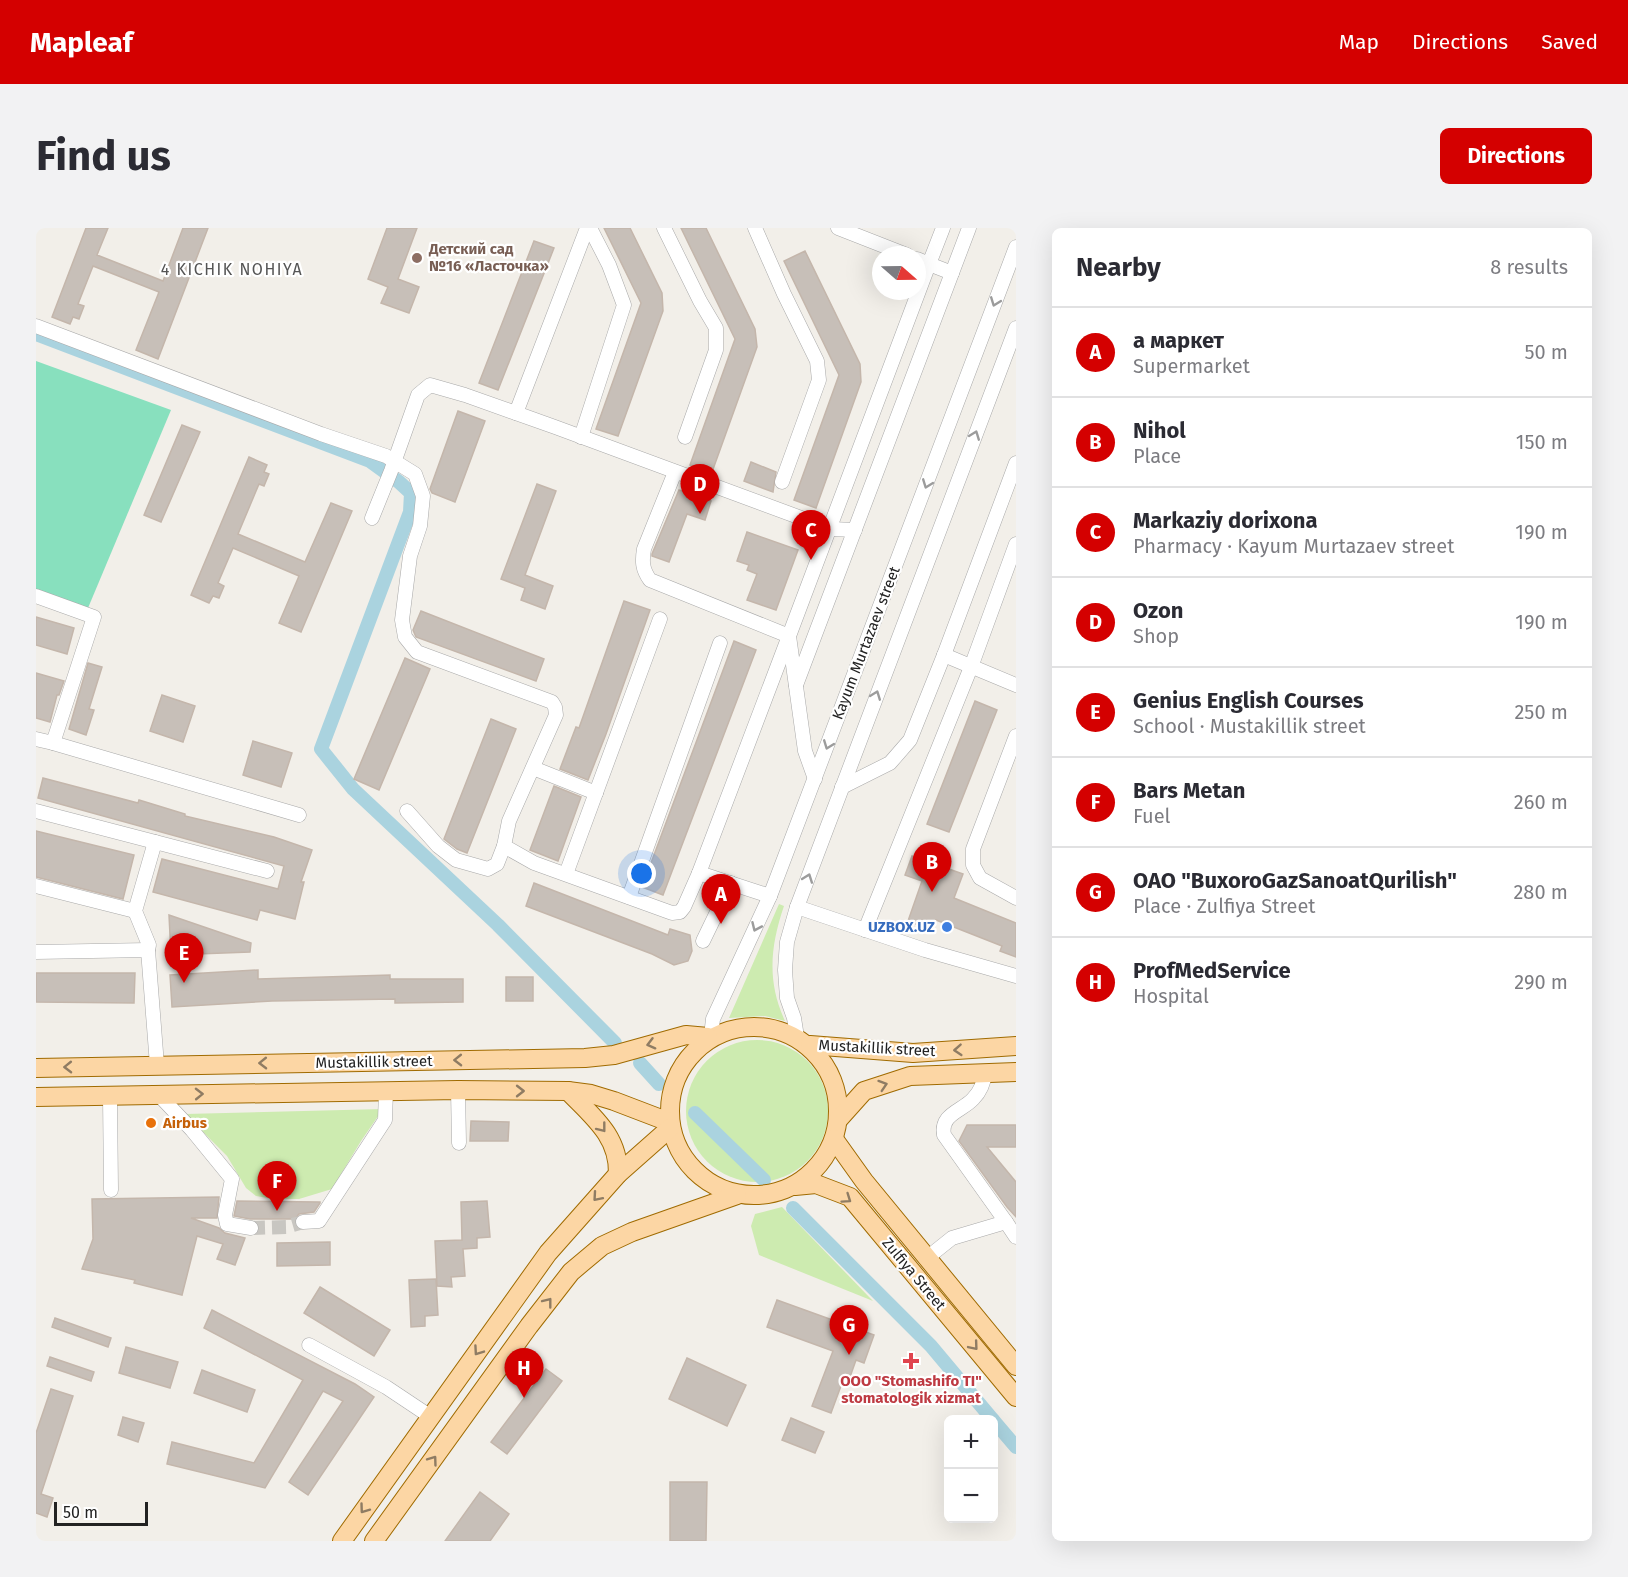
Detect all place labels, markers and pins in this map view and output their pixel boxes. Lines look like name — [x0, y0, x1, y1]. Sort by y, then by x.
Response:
place label: Детский сад №16 «Ласточка» — [428, 240, 549, 275]
marker: Детский сад №16 «Ласточка» — [410, 251, 424, 265]
pin: D — [680, 464, 720, 514]
pin: C — [792, 510, 830, 560]
pin: B — [912, 842, 952, 892]
pin: A — [702, 874, 740, 924]
place label: UZBOX.UZ — [868, 918, 935, 936]
marker: UZBOX.UZ — [940, 920, 954, 934]
pin: E — [164, 934, 204, 983]
place label: Airbus — [162, 1114, 207, 1132]
marker: Airbus — [144, 1116, 158, 1130]
pin: F — [258, 1162, 296, 1211]
pin: G — [830, 1306, 868, 1355]
pin: H — [504, 1348, 544, 1398]
marker: OOO "Stomashifo TI" stomatologik xizmat — [902, 1352, 920, 1370]
place label: OOO "Stomashifo TI" stomatologik xizmat — [840, 1372, 982, 1407]

